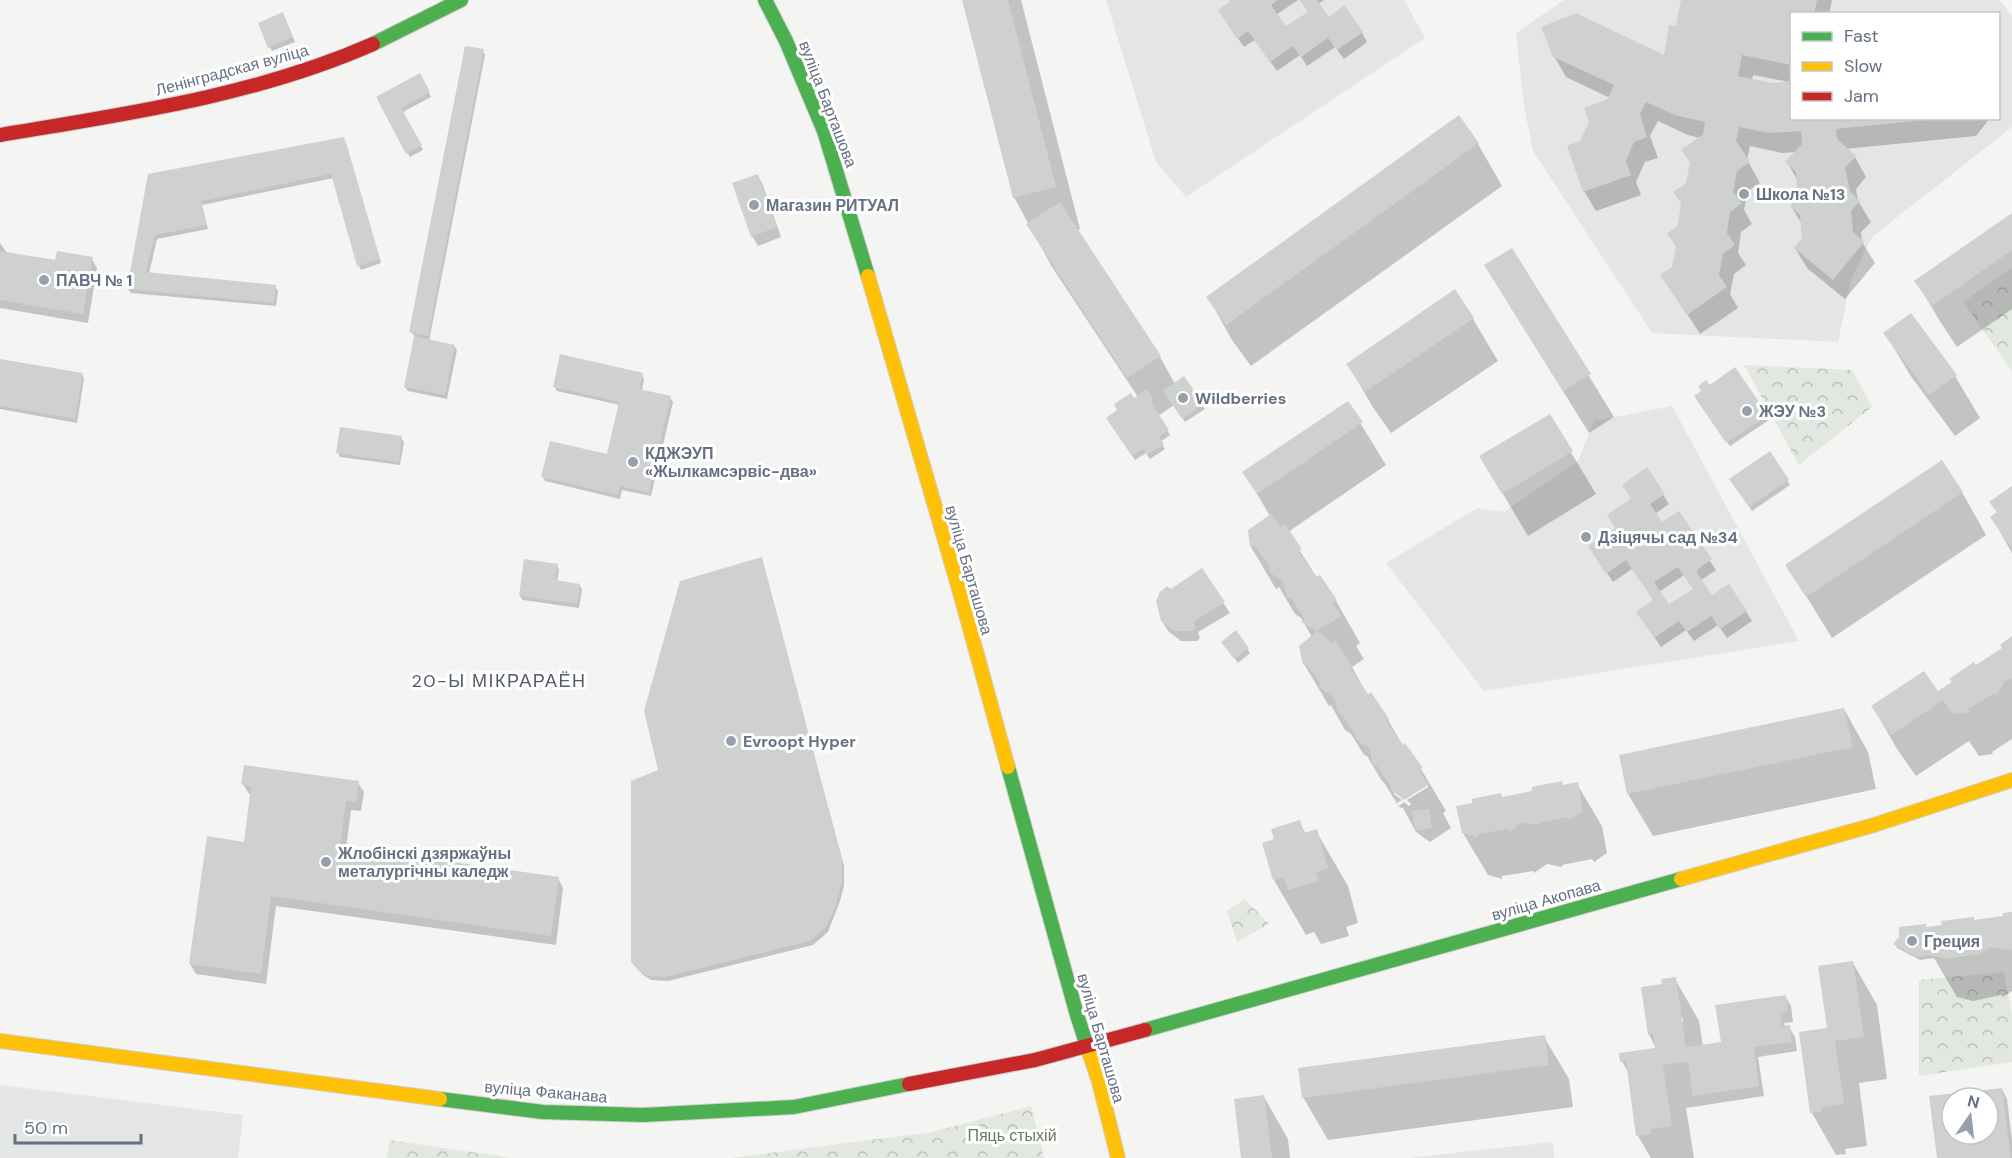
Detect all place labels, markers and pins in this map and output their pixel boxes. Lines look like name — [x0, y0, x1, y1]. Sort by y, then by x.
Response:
place label: Школа №13 — [1756, 184, 1845, 205]
marker: Школа №13 — [1737, 187, 1751, 201]
place label: Магазин РИТУАЛ — [766, 195, 899, 216]
marker: Магазин РИТУАЛ — [747, 198, 761, 212]
place label: ПАВЧ № 1 — [56, 270, 132, 291]
marker: ПАВЧ № 1 — [37, 273, 51, 287]
place label: Wildberries — [1195, 388, 1286, 409]
marker: Wildberries — [1176, 391, 1190, 405]
place label: ЖЭУ №3 — [1758, 401, 1826, 422]
marker: ЖЭУ №3 — [1740, 404, 1754, 418]
place label: КДЖЭУП «Жылкамсэрвіс-два» — [645, 443, 817, 482]
marker: КДЖЭУП «Жылкамсэрвіс-два» — [626, 455, 640, 469]
place label: Дзіцячы сад №34 — [1598, 527, 1738, 548]
marker: Дзіцячы сад №34 — [1579, 530, 1593, 544]
place label: Evroopt Hyper — [743, 731, 856, 752]
marker: Evroopt Hyper — [724, 734, 738, 748]
place label: Жлобінскі дзяржаўны металургічны каледж — [337, 843, 511, 882]
marker: Жлобінскі дзяржаўны металургічны каледж — [319, 855, 333, 869]
place label: Греция — [1924, 931, 1980, 952]
marker: Греция — [1905, 934, 1919, 948]

